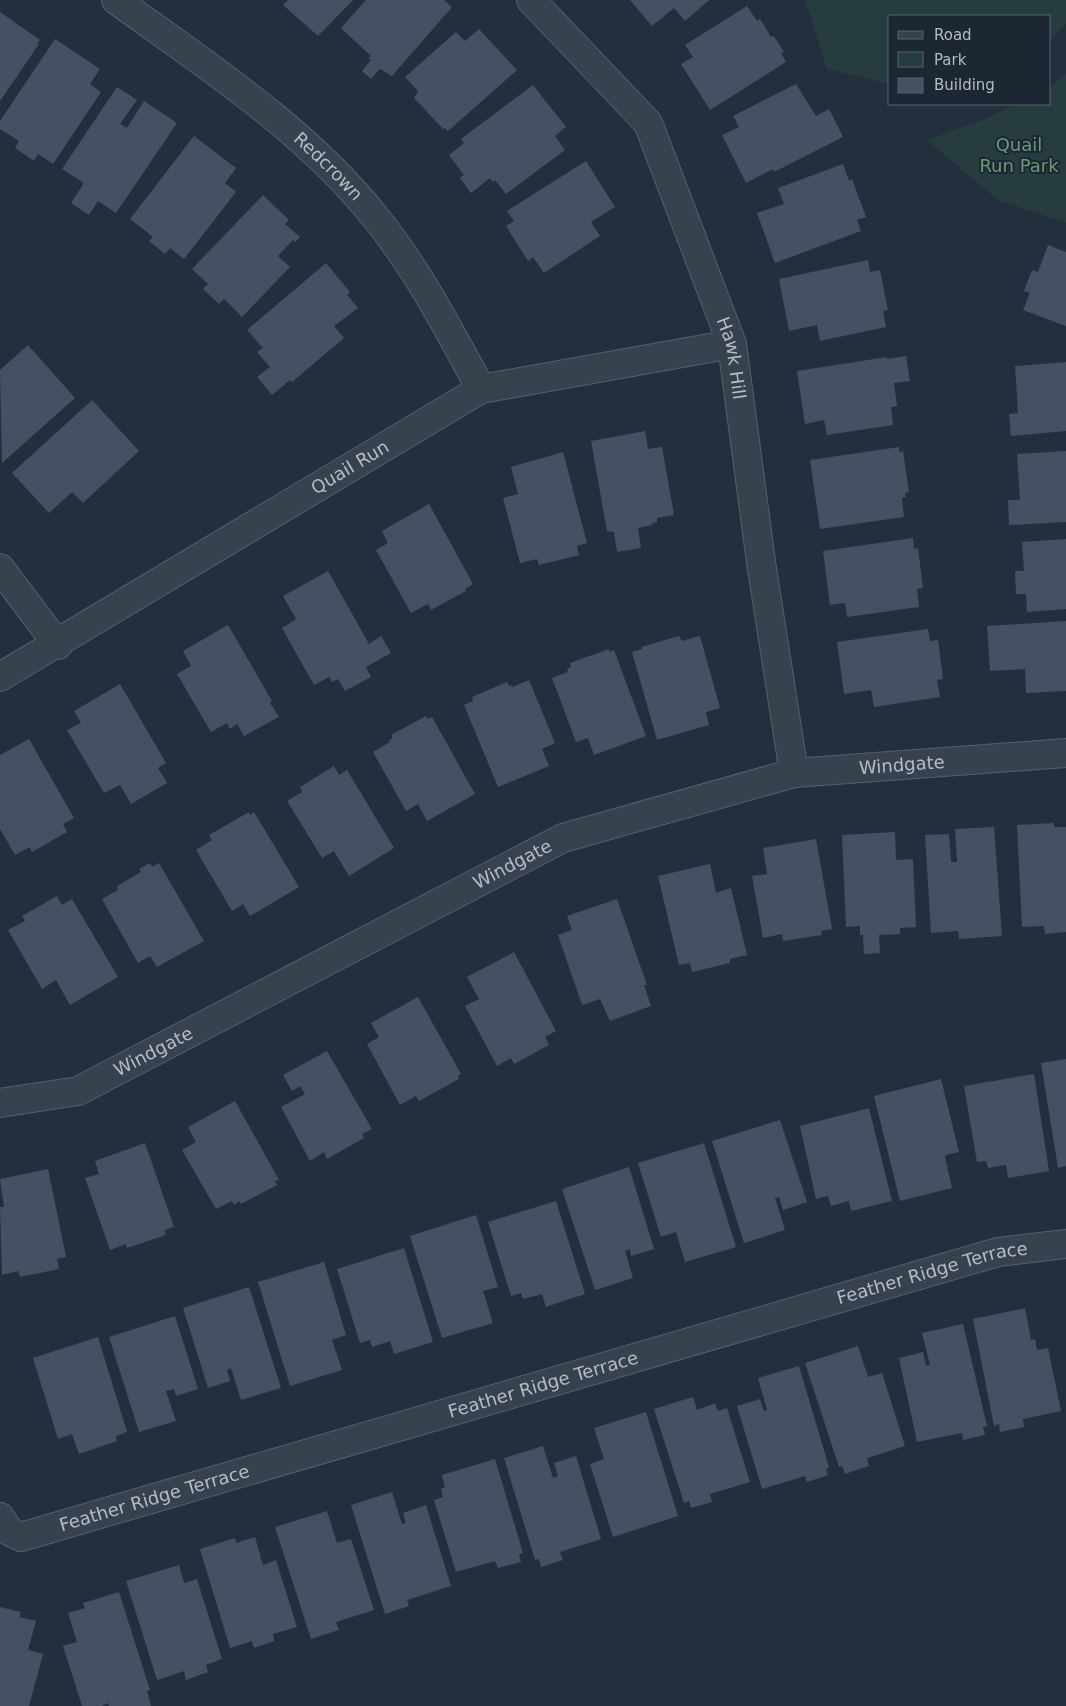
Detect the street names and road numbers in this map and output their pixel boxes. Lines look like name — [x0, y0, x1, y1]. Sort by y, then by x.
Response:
street label: Redcrown — [290, 128, 367, 205]
street label: Hawk Hill — [713, 314, 750, 401]
street label: Quail Run — [307, 436, 392, 498]
street label: Windgate — [858, 751, 945, 778]
street label: Windgate — [469, 835, 555, 893]
street label: Windgate — [110, 1022, 196, 1080]
street label: Feather Ridge Terrace — [834, 1238, 1029, 1308]
street label: Feather Ridge Terrace — [446, 1347, 641, 1422]
street label: Feather Ridge Terrace — [57, 1460, 252, 1535]

